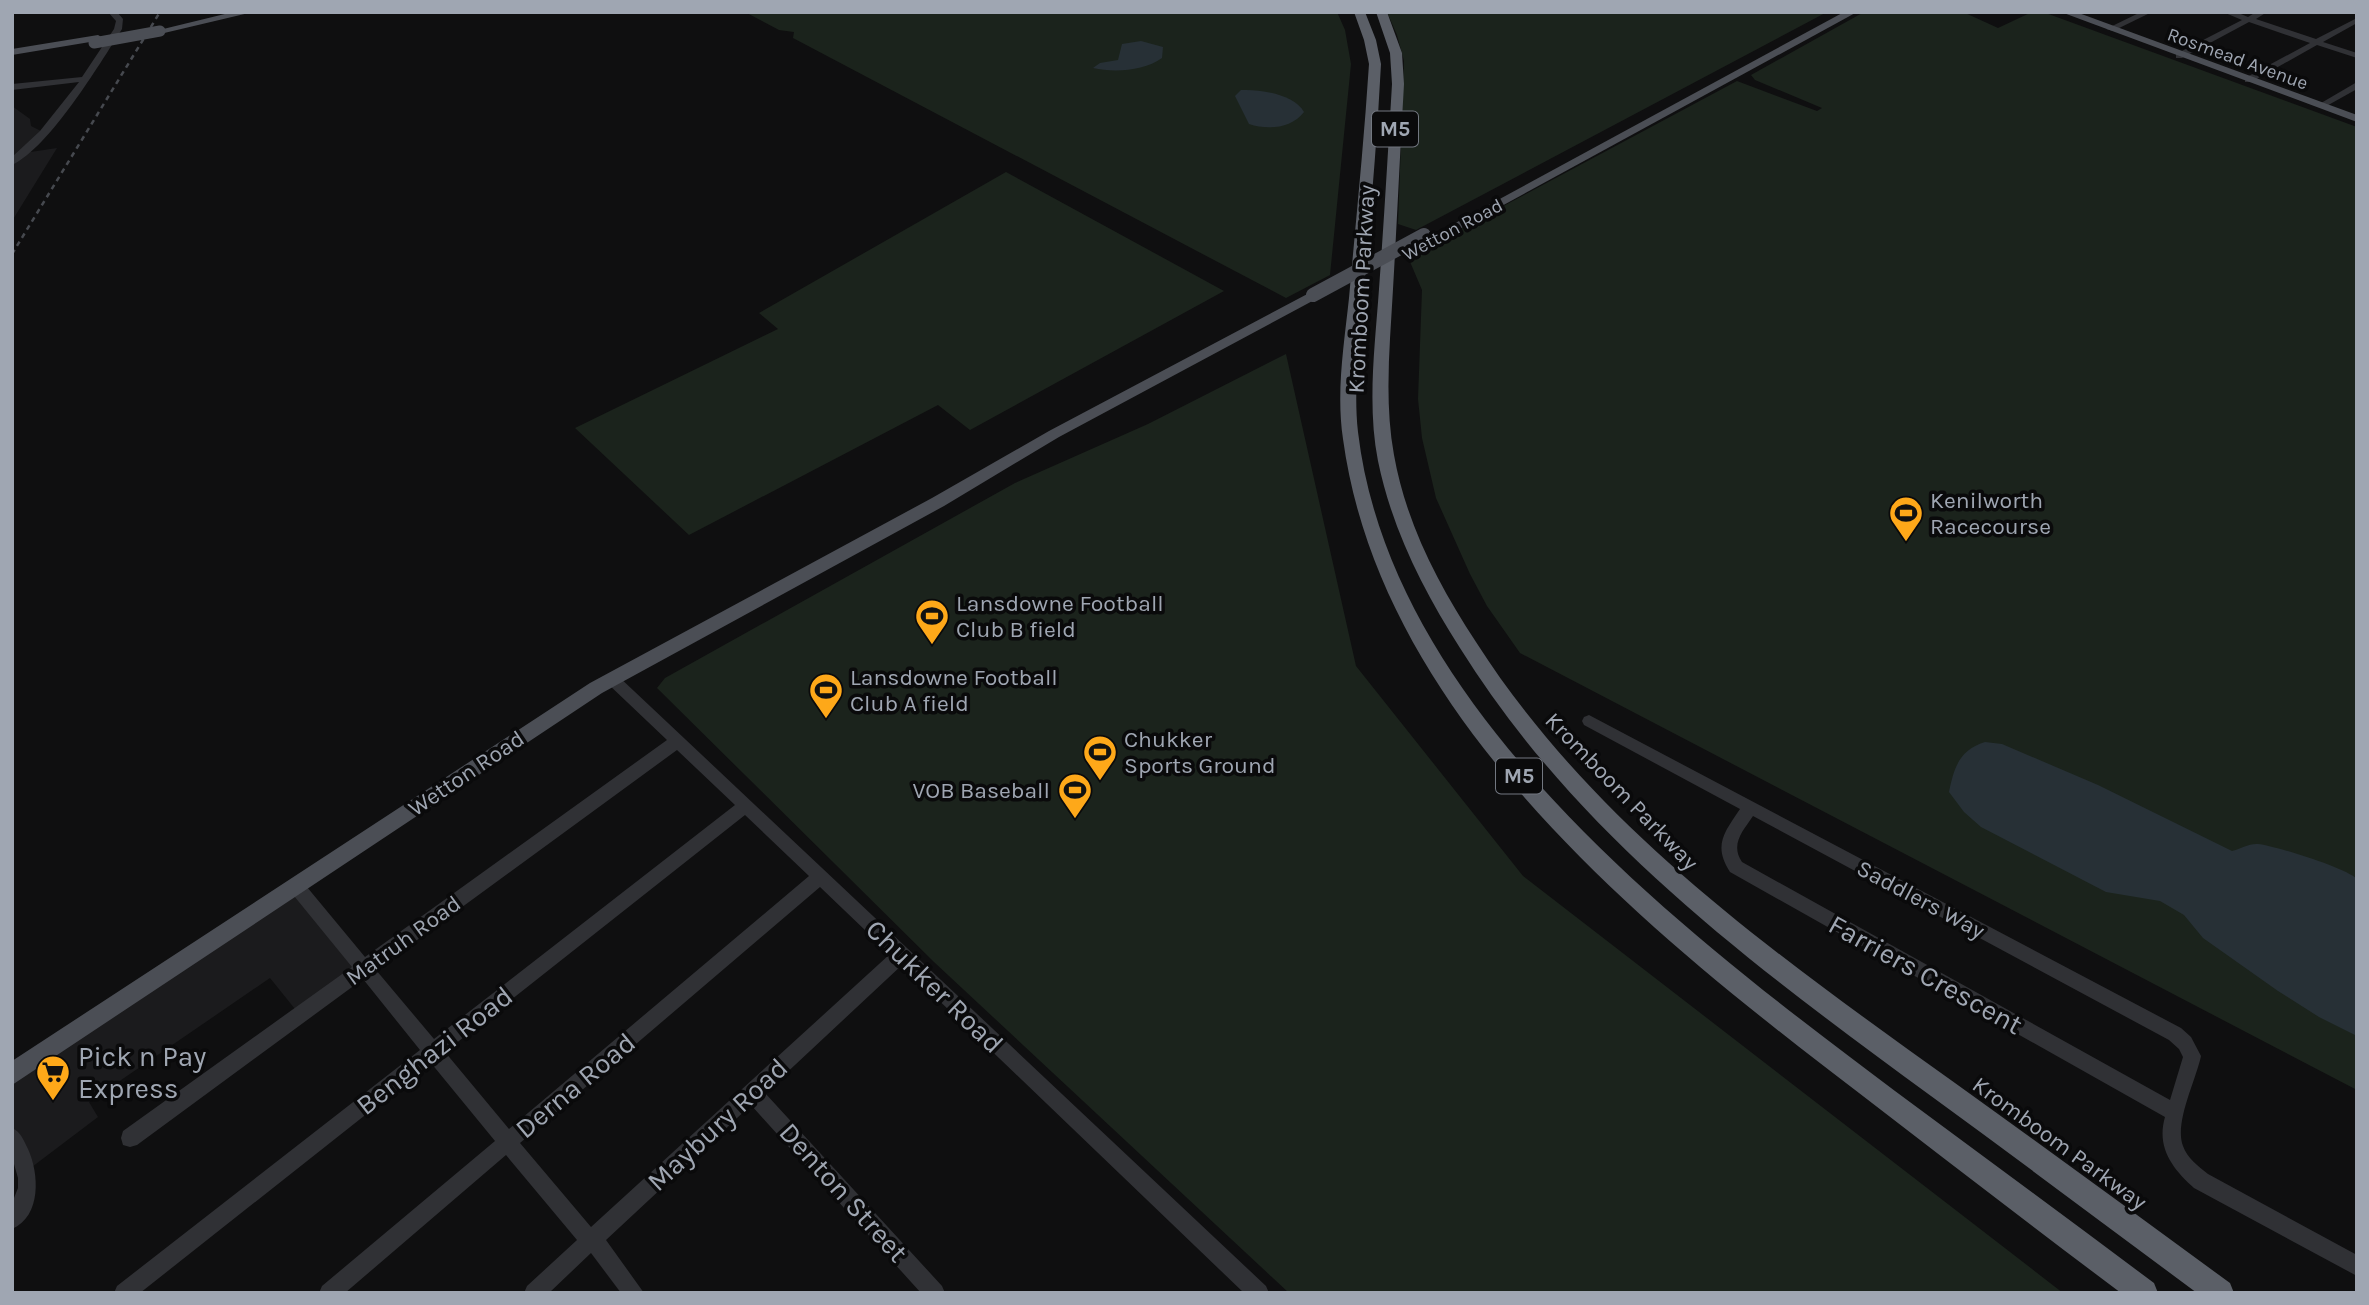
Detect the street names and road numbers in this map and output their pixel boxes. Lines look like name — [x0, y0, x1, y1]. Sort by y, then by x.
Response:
street label: Rosmead Avenue — [2164, 23, 2311, 95]
road number: M5 — [1372, 111, 1418, 146]
street label: Kromboom Parkway — [1343, 184, 1380, 394]
street label: Wetton Road — [1399, 194, 1506, 266]
street label: Kromboom Parkway — [1539, 707, 1704, 876]
street label: Wetton Road — [403, 725, 529, 822]
road number: M5 — [1496, 758, 1542, 794]
street label: Saddlers Way — [1852, 854, 1990, 945]
street label: Matruh Road — [341, 890, 466, 991]
street label: Farriers Crescent — [1823, 908, 2028, 1041]
street label: Chukker Road — [859, 913, 1010, 1060]
street label: Benghazi Road — [349, 979, 519, 1122]
street label: Derna Road — [509, 1026, 642, 1145]
street label: Maybury Road — [640, 1051, 794, 1198]
street label: Kromboom Parkway — [1967, 1071, 2152, 1216]
street label: Denton Street — [772, 1116, 915, 1269]

